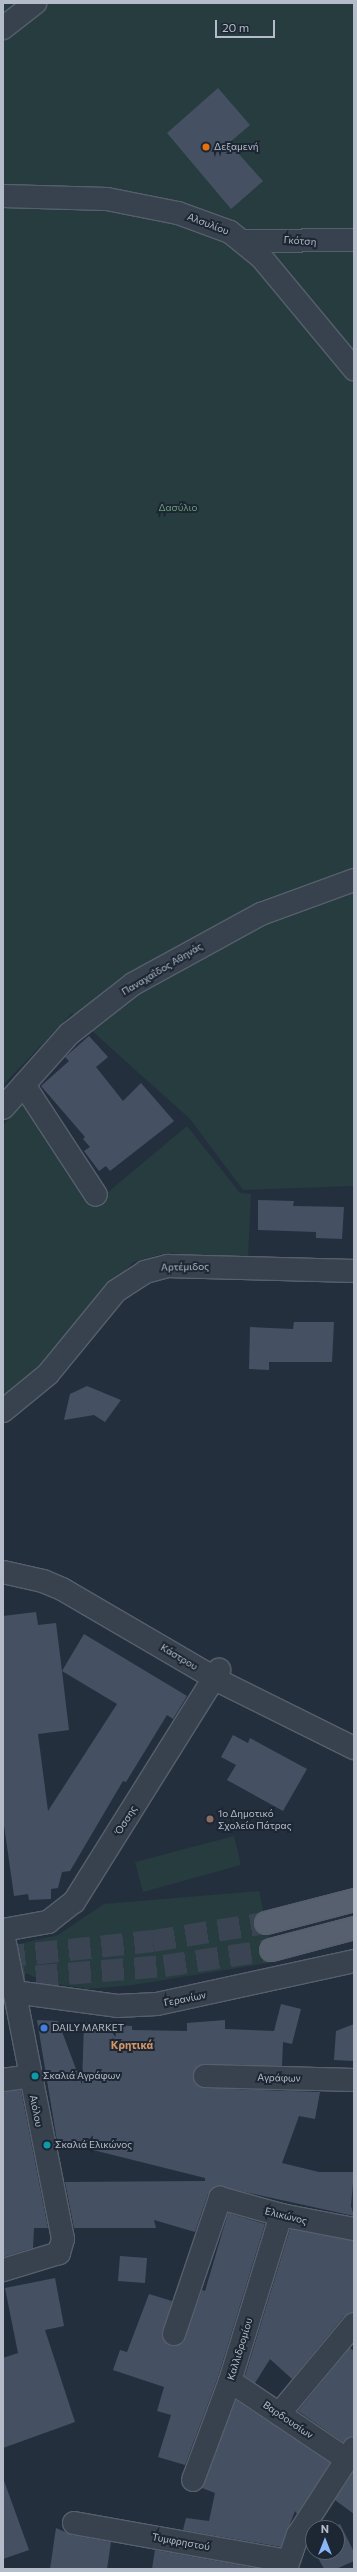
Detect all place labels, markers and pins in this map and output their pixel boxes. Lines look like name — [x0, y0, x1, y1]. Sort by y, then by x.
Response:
place label: Δεξαμενή — [214, 141, 258, 153]
marker: Δεξαμενή — [201, 142, 211, 152]
place label: 1ο Δημοτικό Σχολείο Πάτρας — [218, 1807, 292, 1830]
marker: 1ο Δημοτικό Σχολείο Πάτρας — [205, 1814, 215, 1824]
place label: DAILY MARKET — [52, 2022, 124, 2034]
marker: DAILY MARKET — [39, 2023, 49, 2033]
place label: Σκαλιά Αγράφων — [43, 2070, 120, 2082]
marker: Σκαλιά Αγράφων — [30, 2071, 40, 2081]
place label: Σκαλιά Ελικώνος — [55, 2139, 132, 2151]
marker: Σκαλιά Ελικώνος — [42, 2140, 52, 2150]

